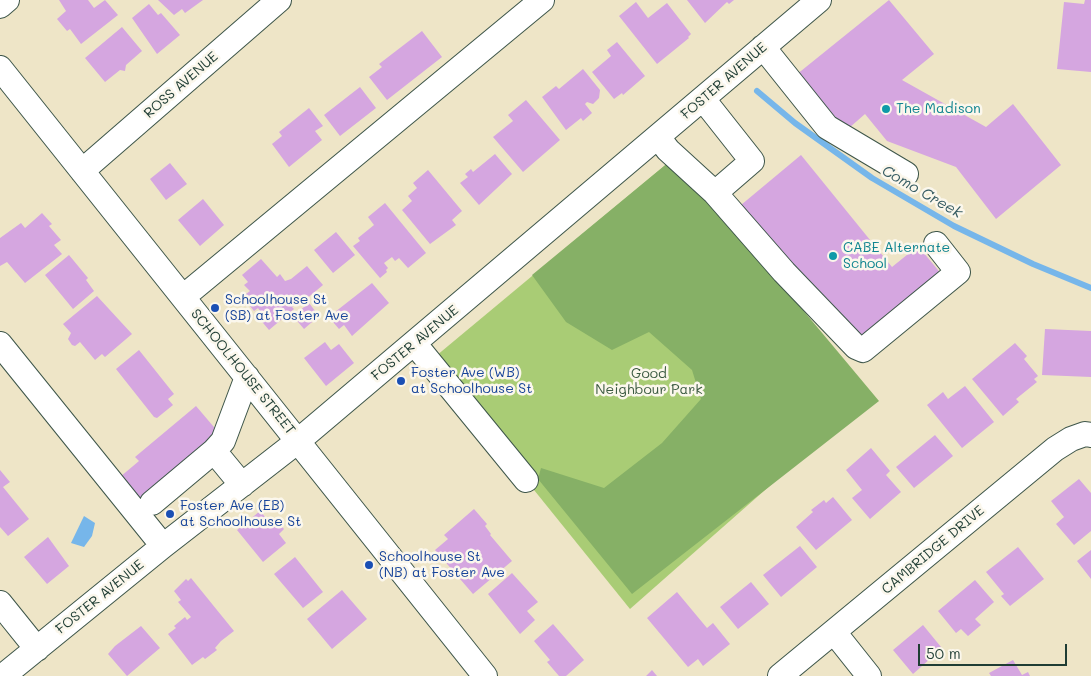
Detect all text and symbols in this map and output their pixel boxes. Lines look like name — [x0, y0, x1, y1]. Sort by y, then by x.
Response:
street label: FOSTER AVENUE — [678, 39, 770, 123]
street label: ROSS AVENUE — [141, 48, 221, 122]
place label: The Madison — [896, 101, 981, 117]
marker: The Madison — [880, 103, 892, 115]
water label: Como Creek — [879, 162, 965, 222]
place label: CABE Alternate School — [843, 240, 950, 272]
marker: CABE Alternate School — [827, 250, 839, 262]
place label: Schoolhouse St (SB) at Foster Ave — [225, 292, 349, 324]
marker: Schoolhouse St (SB) at Foster Ave — [209, 302, 221, 314]
street label: FOSTER AVENUE — [368, 302, 462, 384]
street label: SCHOOLHOUSE STREET — [187, 306, 299, 438]
place label: Foster Ave (WB) at Schoolhouse St — [411, 365, 532, 398]
park label: Good Neighbour Park — [595, 366, 703, 398]
marker: Foster Ave (WB) at Schoolhouse St — [395, 375, 407, 387]
place label: Foster Ave (EB) at Schoolhouse St — [180, 498, 301, 530]
street label: CAMBRIDGE DRIVE — [878, 502, 988, 598]
marker: Foster Ave (EB) at Schoolhouse St — [164, 508, 176, 520]
place label: Schoolhouse St (NB) at Foster Ave — [379, 549, 505, 582]
street label: FOSTER AVENUE — [53, 556, 147, 638]
marker: Schoolhouse St (NB) at Foster Ave — [363, 559, 375, 571]
scale bar — [921, 634, 1070, 666]
text: 50 m — [926, 643, 961, 663]

